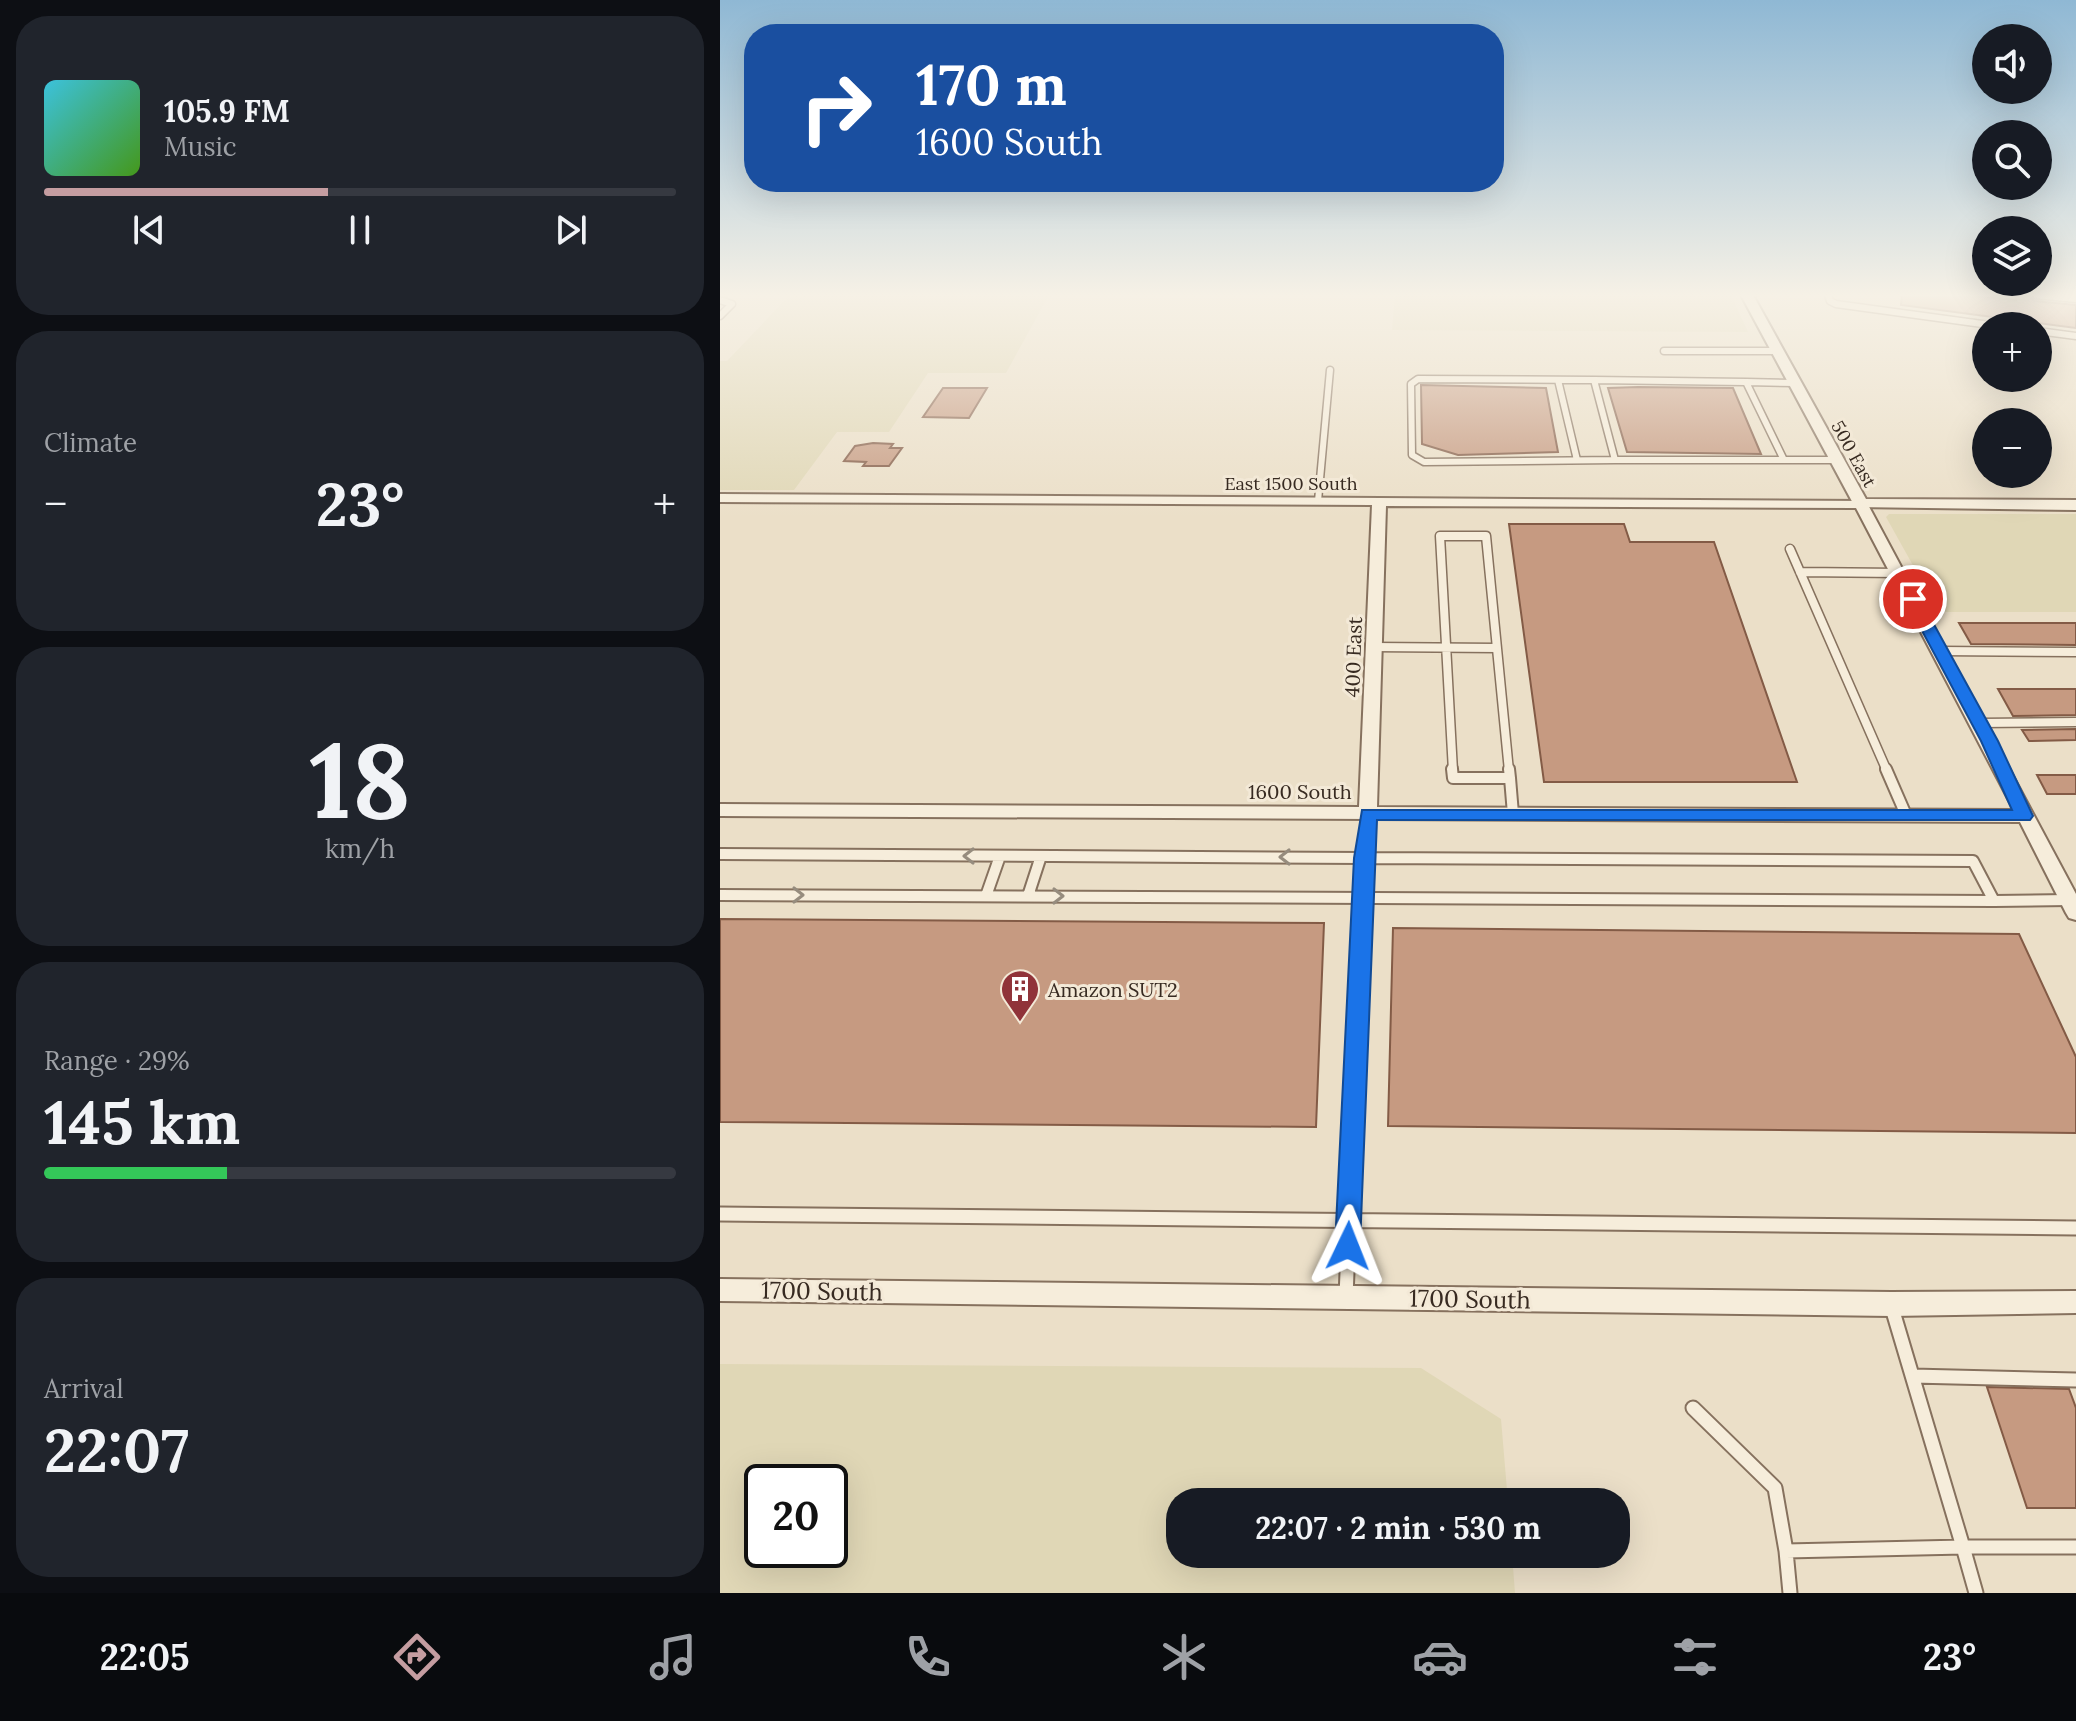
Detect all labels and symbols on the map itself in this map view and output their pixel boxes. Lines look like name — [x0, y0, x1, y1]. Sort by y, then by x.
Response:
street label: 500 East — [1826, 417, 1882, 491]
street label: East 1500 South — [1224, 472, 1358, 495]
pin — [1879, 565, 1947, 633]
street label: 400 East — [1339, 616, 1367, 698]
street label: 1600 South — [1248, 779, 1352, 804]
one-way arrow — [962, 847, 975, 865]
one-way arrow — [1278, 848, 1291, 866]
one-way arrow — [792, 886, 805, 904]
one-way arrow — [1052, 888, 1065, 905]
building icon: Amazon SUT2 — [999, 968, 1041, 1023]
place label: Amazon SUT2 — [1047, 977, 1178, 1002]
position arrow — [1306, 1204, 1390, 1288]
street label: 1700 South — [761, 1274, 883, 1308]
street label: 1700 South — [1409, 1282, 1531, 1316]
speed limit sign: 20 — [744, 1464, 848, 1568]

